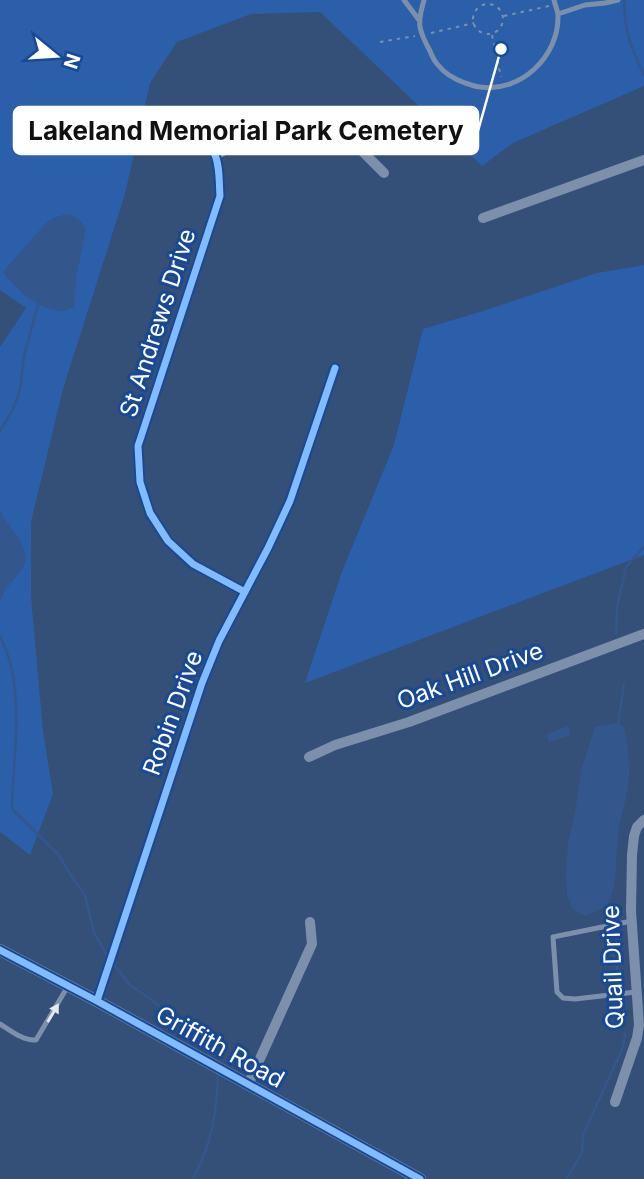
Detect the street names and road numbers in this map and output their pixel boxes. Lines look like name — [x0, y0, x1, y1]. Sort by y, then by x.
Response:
street label: St Andrews Drive — [113, 225, 202, 421]
street label: Oak Hill Drive — [393, 636, 547, 715]
street label: Robin Drive — [137, 647, 208, 779]
street label: Quail Drive — [596, 905, 629, 1029]
street label: Griffith Road — [151, 999, 290, 1094]

